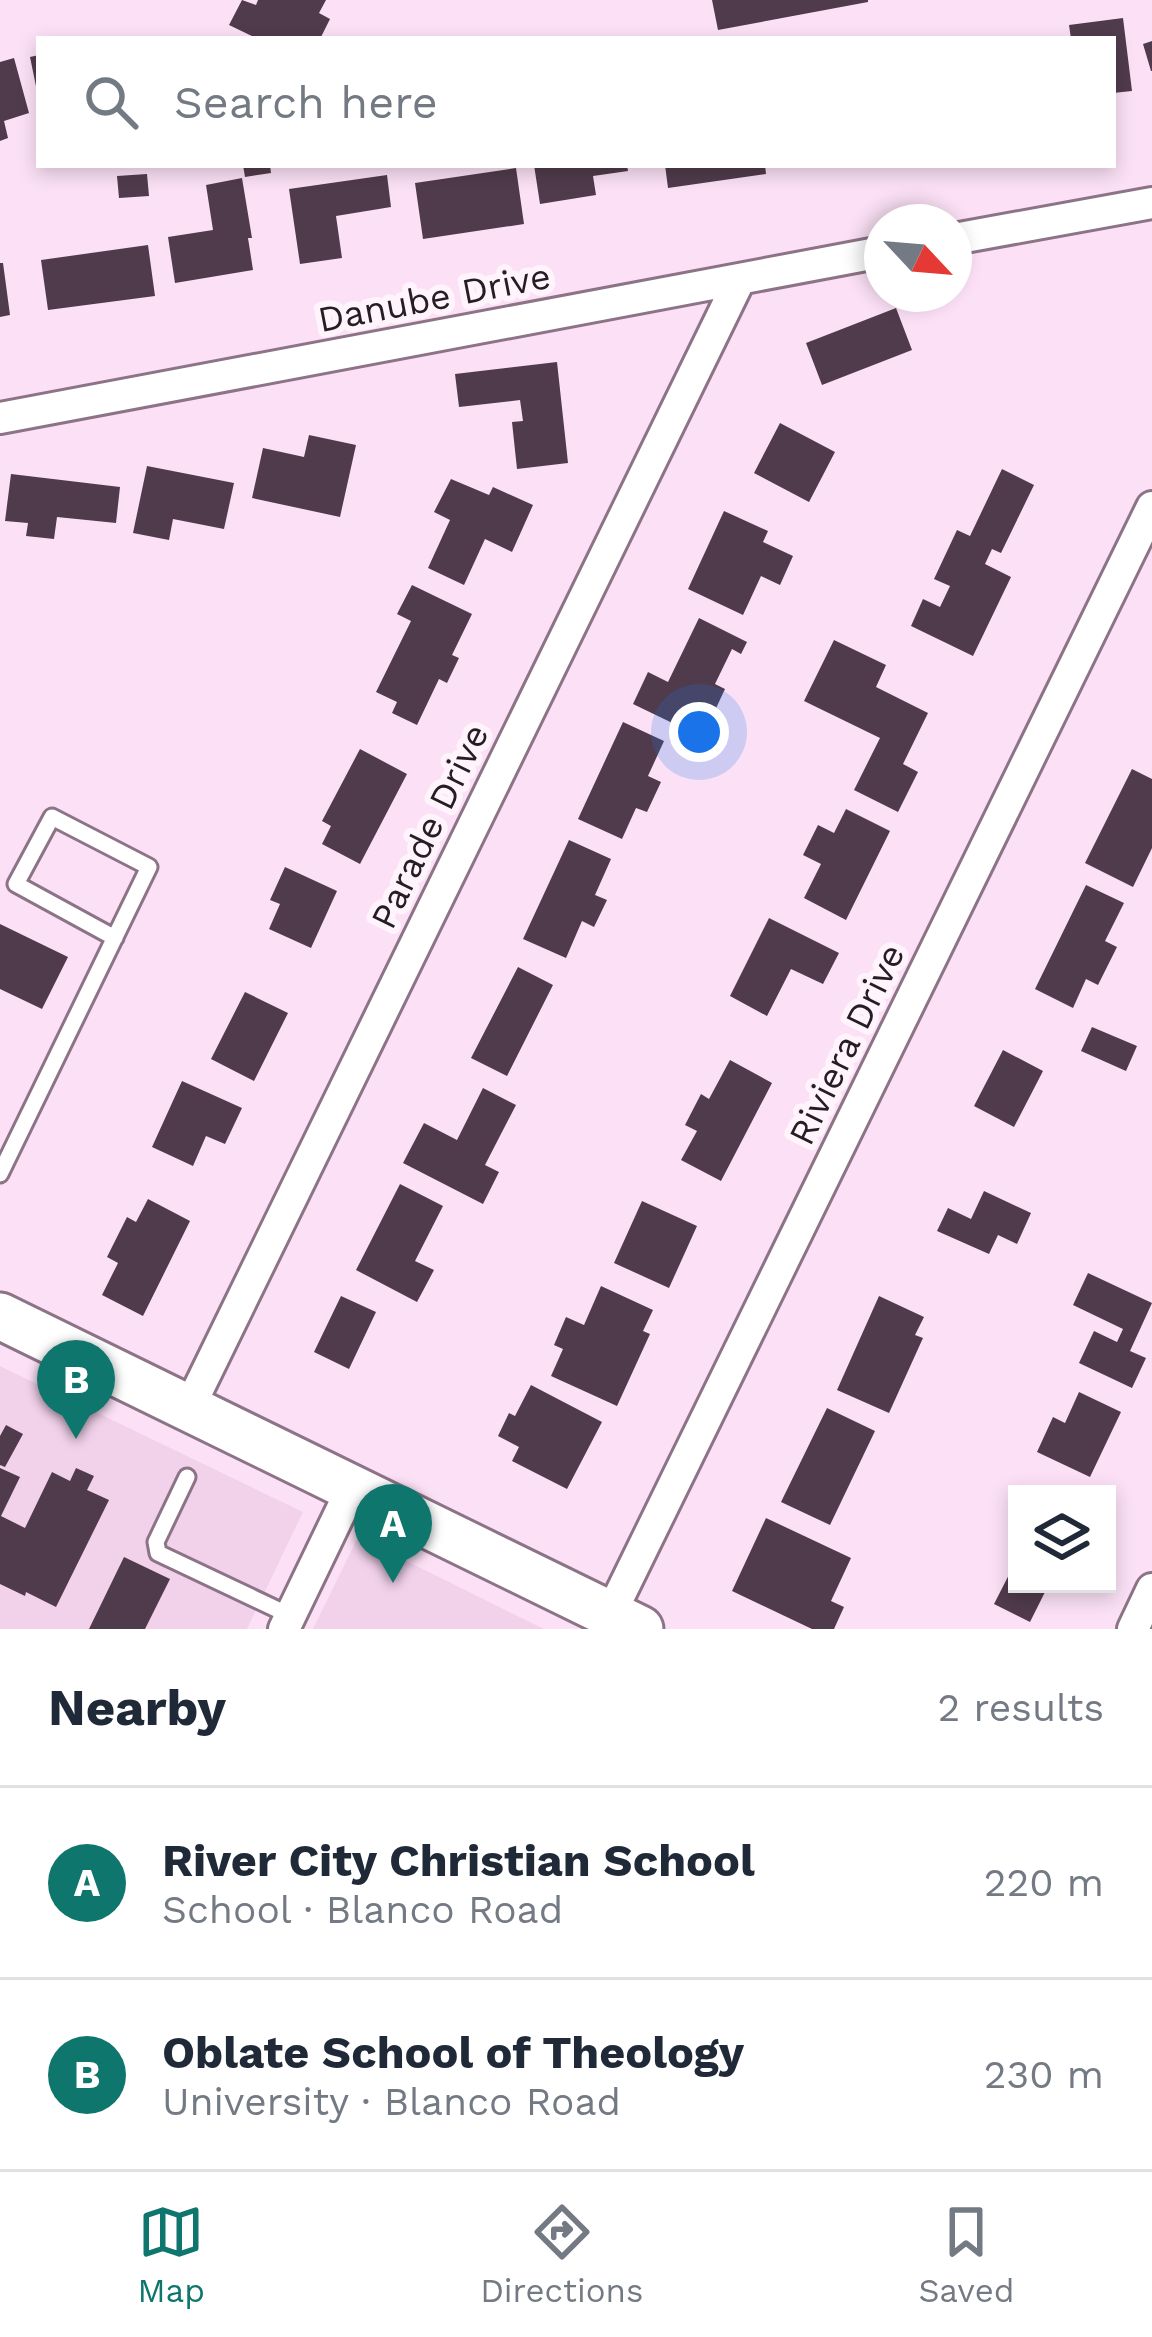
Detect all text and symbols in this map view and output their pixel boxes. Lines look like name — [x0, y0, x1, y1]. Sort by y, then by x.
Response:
search box — [36, 36, 1116, 168]
icon: search — [78, 69, 144, 135]
text: Search here — [174, 76, 438, 129]
north arrow — [864, 204, 972, 312]
street label: Danube Drive — [314, 255, 554, 341]
your location — [669, 702, 729, 762]
street label: Parade Drive — [362, 717, 497, 935]
street label: Riviera Drive — [780, 937, 914, 1152]
pin: B — [37, 1340, 115, 1439]
pin: A — [354, 1484, 432, 1583]
map controls — [1008, 1485, 1116, 1593]
button: layers — [1008, 1485, 1116, 1593]
text: Nearby — [48, 1678, 226, 1737]
text: 2 results — [938, 1685, 1104, 1730]
text: River City Christian School — [162, 1834, 755, 1887]
text: A — [74, 1860, 100, 1905]
text: 220 m — [984, 1860, 1104, 1905]
text: School · Blanco Road — [162, 1887, 563, 1932]
text: Oblate School of Theology — [162, 2026, 744, 2079]
text: B — [74, 2052, 100, 2097]
text: 230 m — [984, 2052, 1104, 2097]
text: University · Blanco Road — [162, 2079, 621, 2124]
tab: Map — [138, 2199, 205, 2310]
tab: Directions — [480, 2199, 643, 2310]
tab: Saved — [919, 2199, 1014, 2310]

